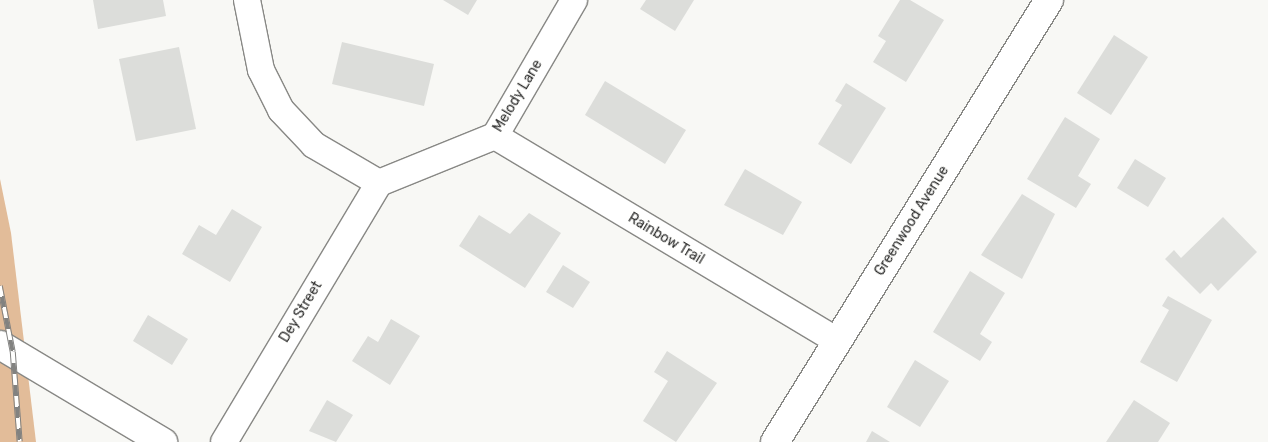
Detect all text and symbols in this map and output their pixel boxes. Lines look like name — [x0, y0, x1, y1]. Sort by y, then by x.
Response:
street label: Melody Lane — [490, 57, 546, 135]
street label: Greenwood Avenue — [871, 163, 953, 279]
street label: Rainbow Trail — [625, 210, 707, 268]
street label: Dey Street — [276, 278, 326, 346]

